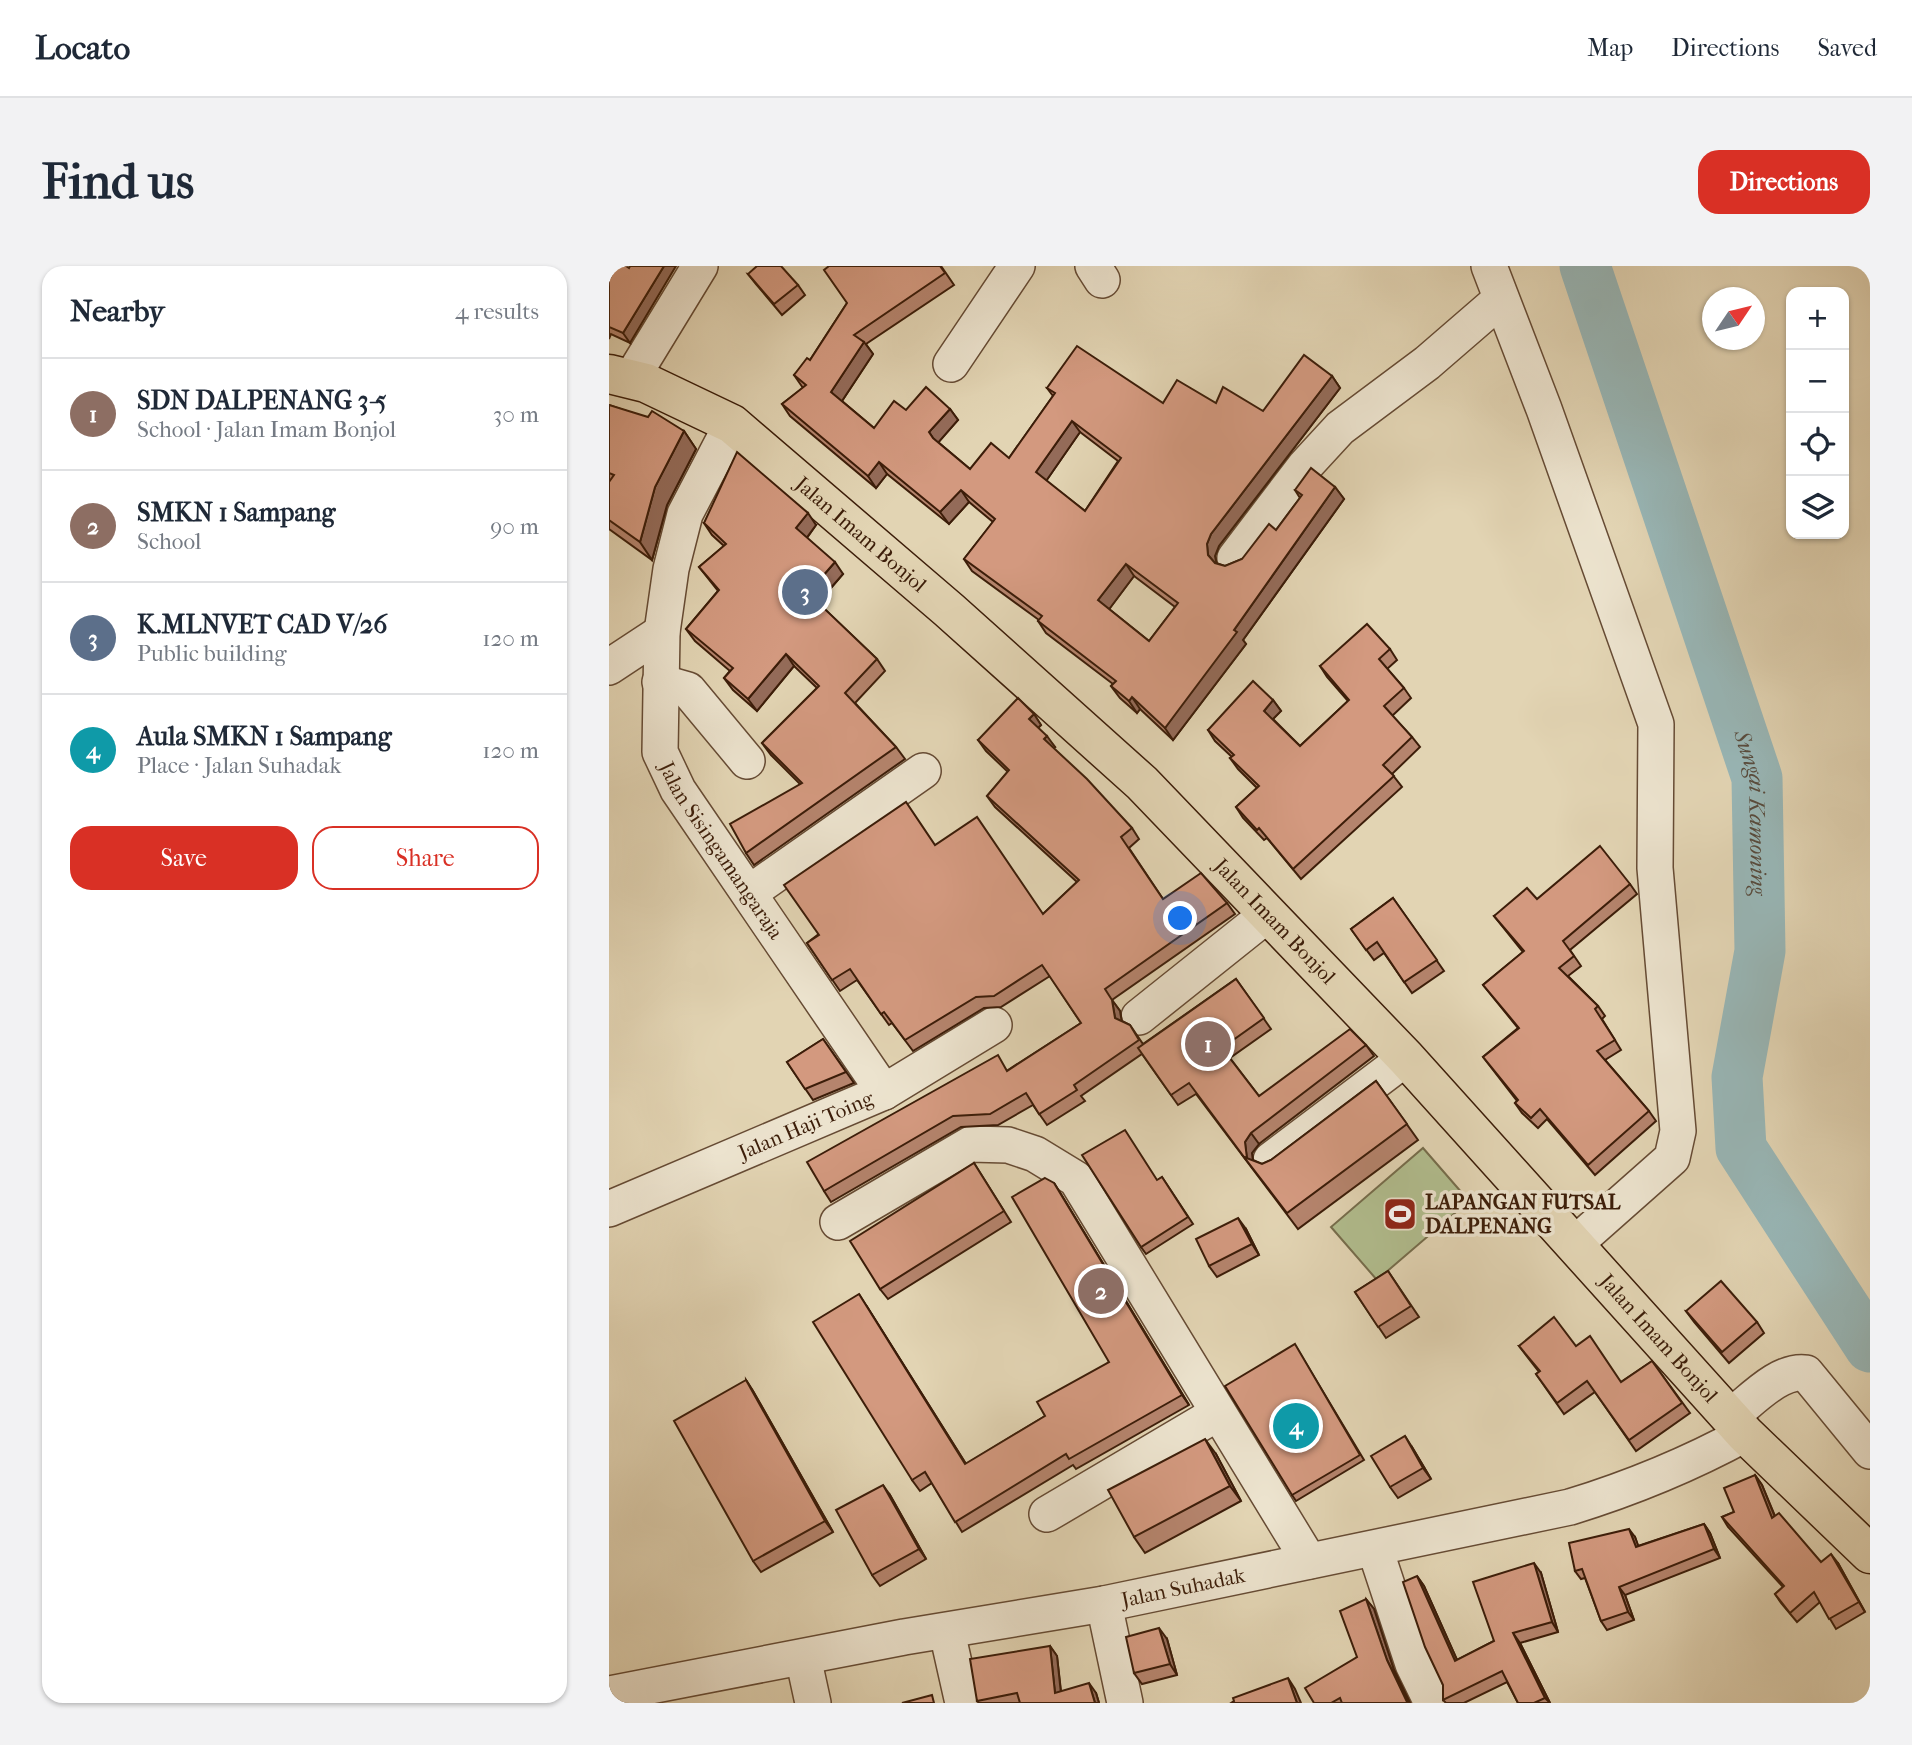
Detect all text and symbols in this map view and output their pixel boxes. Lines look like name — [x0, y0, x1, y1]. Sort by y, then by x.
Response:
text: Locato — [35, 29, 130, 68]
text: Map — [1587, 34, 1633, 62]
text: Directions — [1671, 34, 1779, 62]
text: Saved — [1817, 34, 1877, 62]
button: Directions — [1698, 150, 1870, 214]
text: Find us — [42, 153, 194, 211]
north arrow — [1702, 287, 1765, 350]
map controls — [1786, 287, 1849, 539]
button: + — [1786, 287, 1849, 350]
text: Nearby — [70, 294, 165, 329]
text: 4 results — [455, 298, 539, 325]
button: − — [1786, 350, 1849, 413]
text: SDN DALPENANG 3-5 — [137, 385, 387, 416]
text: 1 — [89, 401, 97, 428]
text: 30 m — [493, 401, 539, 428]
button: locate — [1786, 413, 1849, 476]
text: School · Jalan Imam Bonjol — [137, 416, 396, 443]
street label: Jalan Imam Bonjol — [789, 470, 931, 597]
button: layers — [1786, 476, 1849, 539]
text: SMKN 1 Sampang — [137, 497, 335, 528]
text: 2 — [87, 513, 99, 540]
text: 90 m — [490, 513, 539, 540]
text: School — [137, 528, 201, 555]
pin: 3 — [782, 566, 828, 618]
text: K.MLNVET CAD V/26 — [137, 609, 387, 640]
text: 3 — [88, 625, 98, 652]
text: 120 m — [482, 625, 539, 652]
text: Public building — [137, 640, 287, 667]
text: Aula SMKN 1 Sampang — [137, 721, 392, 752]
water label: Sungai Kamoning — [1728, 726, 1773, 897]
text: 4 — [86, 737, 100, 764]
text: 120 m — [482, 737, 539, 764]
text: Place · Jalan Suhadak — [137, 752, 341, 779]
street label: Jalan Sisingamangaraja — [654, 756, 788, 944]
button: Save — [70, 826, 298, 890]
button: Share — [312, 826, 539, 890]
street label: Jalan Imam Bonjol — [1208, 852, 1341, 989]
your location — [1163, 901, 1197, 935]
pin: 1 — [1185, 1018, 1231, 1070]
street label: Jalan Haji Toing — [733, 1086, 878, 1165]
place label: LAPANGAN FUTSAL DALPENANG — [1425, 1190, 1621, 1238]
sports icon: LAPANGAN FUTSAL DALPENANG — [1381, 1195, 1419, 1233]
pin: 2 — [1078, 1265, 1124, 1317]
street label: Jalan Imam Bonjol — [1593, 1268, 1723, 1408]
pin: 4 — [1273, 1400, 1319, 1452]
street label: Jalan Suhadak — [1117, 1563, 1247, 1612]

